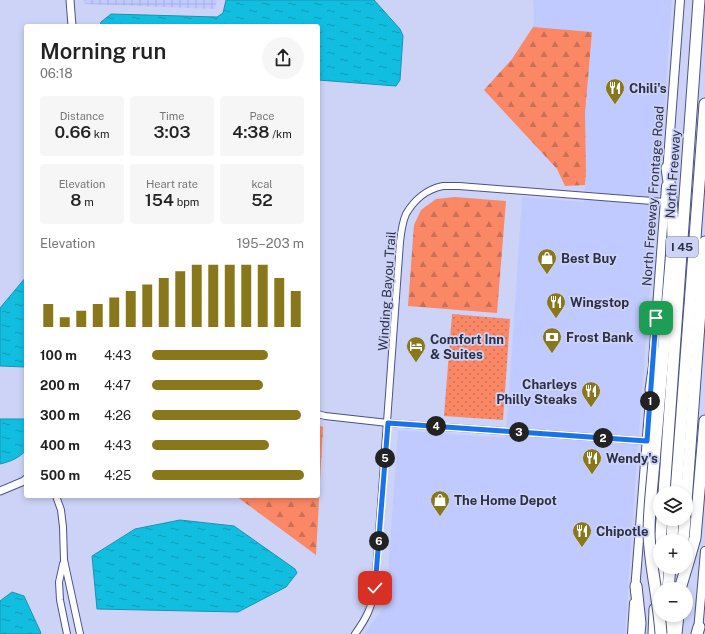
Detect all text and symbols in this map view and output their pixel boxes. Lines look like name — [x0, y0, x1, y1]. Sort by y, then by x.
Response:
button: share — [262, 37, 304, 79]
text: Morning run — [40, 38, 166, 64]
text: 06:18 — [40, 66, 73, 81]
restaurant icon: Chili's — [604, 77, 626, 105]
place label: Chili's — [629, 81, 667, 96]
street label: North Freeway Frontage Road — [639, 105, 667, 287]
text: Distance — [60, 110, 104, 122]
text: Time — [159, 110, 185, 122]
text: Pace — [249, 110, 275, 122]
text: 0.66 — [54, 122, 91, 142]
text: 3:03 — [154, 122, 190, 142]
text: 4:38 — [232, 122, 270, 142]
text: km — [91, 128, 110, 140]
text: /km — [270, 128, 292, 140]
street label: North Freeway — [662, 129, 684, 219]
text: Elevation — [59, 178, 105, 190]
text: Heart rate — [146, 178, 198, 190]
text: kcal — [251, 178, 273, 190]
text: 8 — [70, 190, 82, 210]
text: 154 — [145, 190, 174, 210]
text: 52 — [251, 190, 273, 210]
text: m — [82, 196, 94, 208]
text: bpm — [174, 196, 199, 208]
street label: Winding Bayou Trail — [375, 230, 399, 351]
text: Elevation — [40, 236, 95, 251]
text: 195–203 m — [237, 236, 304, 251]
road number: I 45 — [666, 237, 698, 257]
shop icon: Best Buy — [536, 247, 558, 275]
place label: Best Buy — [561, 251, 617, 266]
restaurant icon: Wingstop — [545, 291, 567, 319]
place label: Wingstop — [570, 295, 629, 310]
pin — [639, 301, 673, 335]
icon: arrive — [645, 307, 667, 329]
bank icon: Frost Bank — [541, 326, 563, 354]
place label: Frost Bank — [566, 330, 634, 345]
place label: Comfort Inn & Suites — [430, 332, 504, 362]
hotel icon: Comfort Inn & Suites — [405, 335, 427, 363]
text: 100 m — [40, 348, 77, 363]
text: 4:43 — [104, 348, 131, 363]
place label: Charleys Philly Steaks — [496, 377, 577, 407]
text: 200 m — [40, 378, 80, 393]
text: 4:47 — [104, 378, 131, 393]
restaurant icon: Charleys Philly Steaks — [580, 380, 602, 408]
pin: 1 — [640, 391, 660, 411]
text: 1 — [648, 395, 652, 407]
text: 300 m — [40, 408, 80, 423]
text: 4:26 — [104, 408, 131, 423]
pin: 4 — [426, 416, 446, 436]
text: 4 — [432, 420, 440, 432]
pin: 3 — [509, 422, 529, 442]
text: 3 — [515, 426, 523, 438]
pin: 2 — [593, 428, 613, 448]
text: 2 — [600, 432, 607, 444]
text: 400 m — [40, 438, 80, 453]
text: 4:43 — [104, 438, 131, 453]
restaurant icon: Wendy's — [581, 447, 603, 475]
pin: 5 — [375, 448, 395, 468]
place label: Wendy's — [606, 451, 658, 466]
text: 5 — [381, 452, 389, 464]
text: 500 m — [40, 468, 80, 483]
text: 4:25 — [104, 468, 131, 483]
map controls — [653, 486, 693, 622]
button: layers — [653, 486, 693, 526]
shop icon: The Home Depot — [429, 489, 451, 517]
place label: The Home Depot — [454, 493, 557, 508]
restaurant icon: Chipotle — [571, 520, 593, 548]
place label: Chipotle — [596, 524, 649, 539]
pin: 6 — [369, 531, 389, 551]
button: + — [653, 534, 693, 574]
text: 6 — [375, 535, 383, 547]
pin — [358, 571, 392, 605]
icon: check — [364, 577, 386, 599]
button: − — [653, 582, 693, 622]

